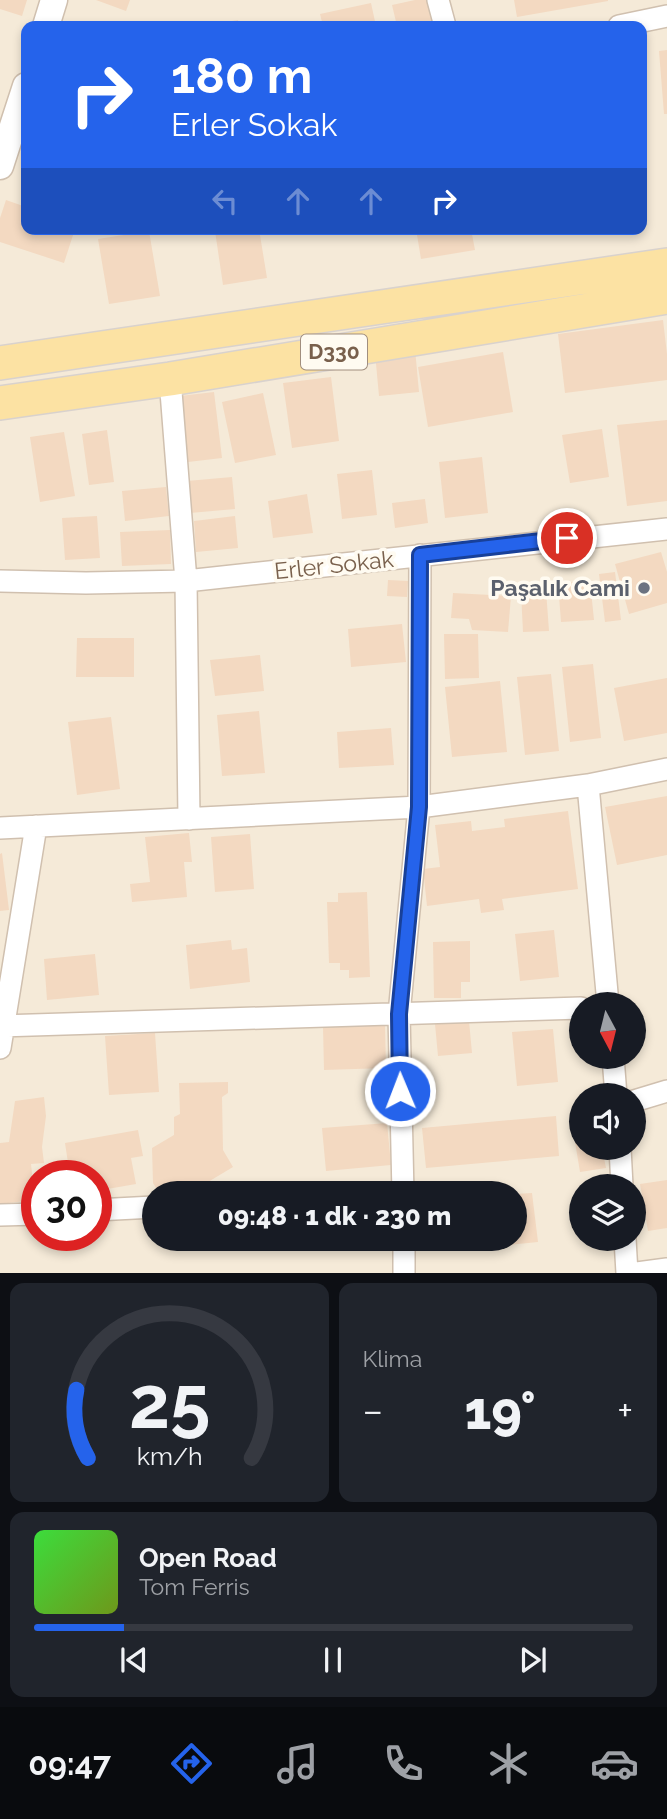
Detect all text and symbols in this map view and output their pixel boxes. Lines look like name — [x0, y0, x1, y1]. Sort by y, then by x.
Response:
text: 180 m — [171, 47, 312, 104]
icon: right — [56, 49, 147, 140]
text: Erler Sokak — [171, 106, 337, 143]
icon: left — [206, 182, 244, 220]
icon: ahead — [279, 182, 317, 220]
icon: ahead — [352, 182, 390, 220]
icon: right — [425, 182, 463, 220]
road number: D330 — [301, 334, 367, 370]
pin — [537, 508, 597, 568]
icon: arrive — [548, 519, 586, 557]
street label: Erler Sokak — [273, 545, 395, 584]
place label: Paşalık Cami — [490, 574, 630, 601]
marker: Paşalık Cami — [636, 580, 652, 596]
north arrow — [569, 992, 646, 1069]
map controls — [569, 992, 646, 1251]
position arrow — [363, 1054, 437, 1128]
button: sound — [569, 1083, 646, 1160]
speed limit sign: 30 — [21, 1160, 112, 1251]
button: layers — [569, 1174, 646, 1251]
text: 09:48 · 1 dk · 230 m — [218, 1201, 451, 1231]
text: Klima — [363, 1345, 422, 1372]
text: 25 — [129, 1361, 210, 1446]
text: 19° — [464, 1380, 536, 1441]
text: − — [363, 1388, 383, 1433]
text: + — [617, 1388, 633, 1433]
text: km/h — [136, 1441, 202, 1471]
text: Open Road — [139, 1543, 277, 1573]
text: Tom Ferris — [139, 1573, 250, 1600]
icon: previous — [115, 1641, 153, 1679]
icon: pause — [314, 1641, 352, 1679]
icon: next — [514, 1641, 552, 1679]
icon: directions — [167, 1739, 216, 1788]
icon: music — [273, 1739, 322, 1788]
icon: phone — [379, 1739, 428, 1788]
icon: climate — [484, 1739, 533, 1788]
icon: car — [590, 1739, 639, 1788]
text: 09:47 — [28, 1745, 111, 1782]

